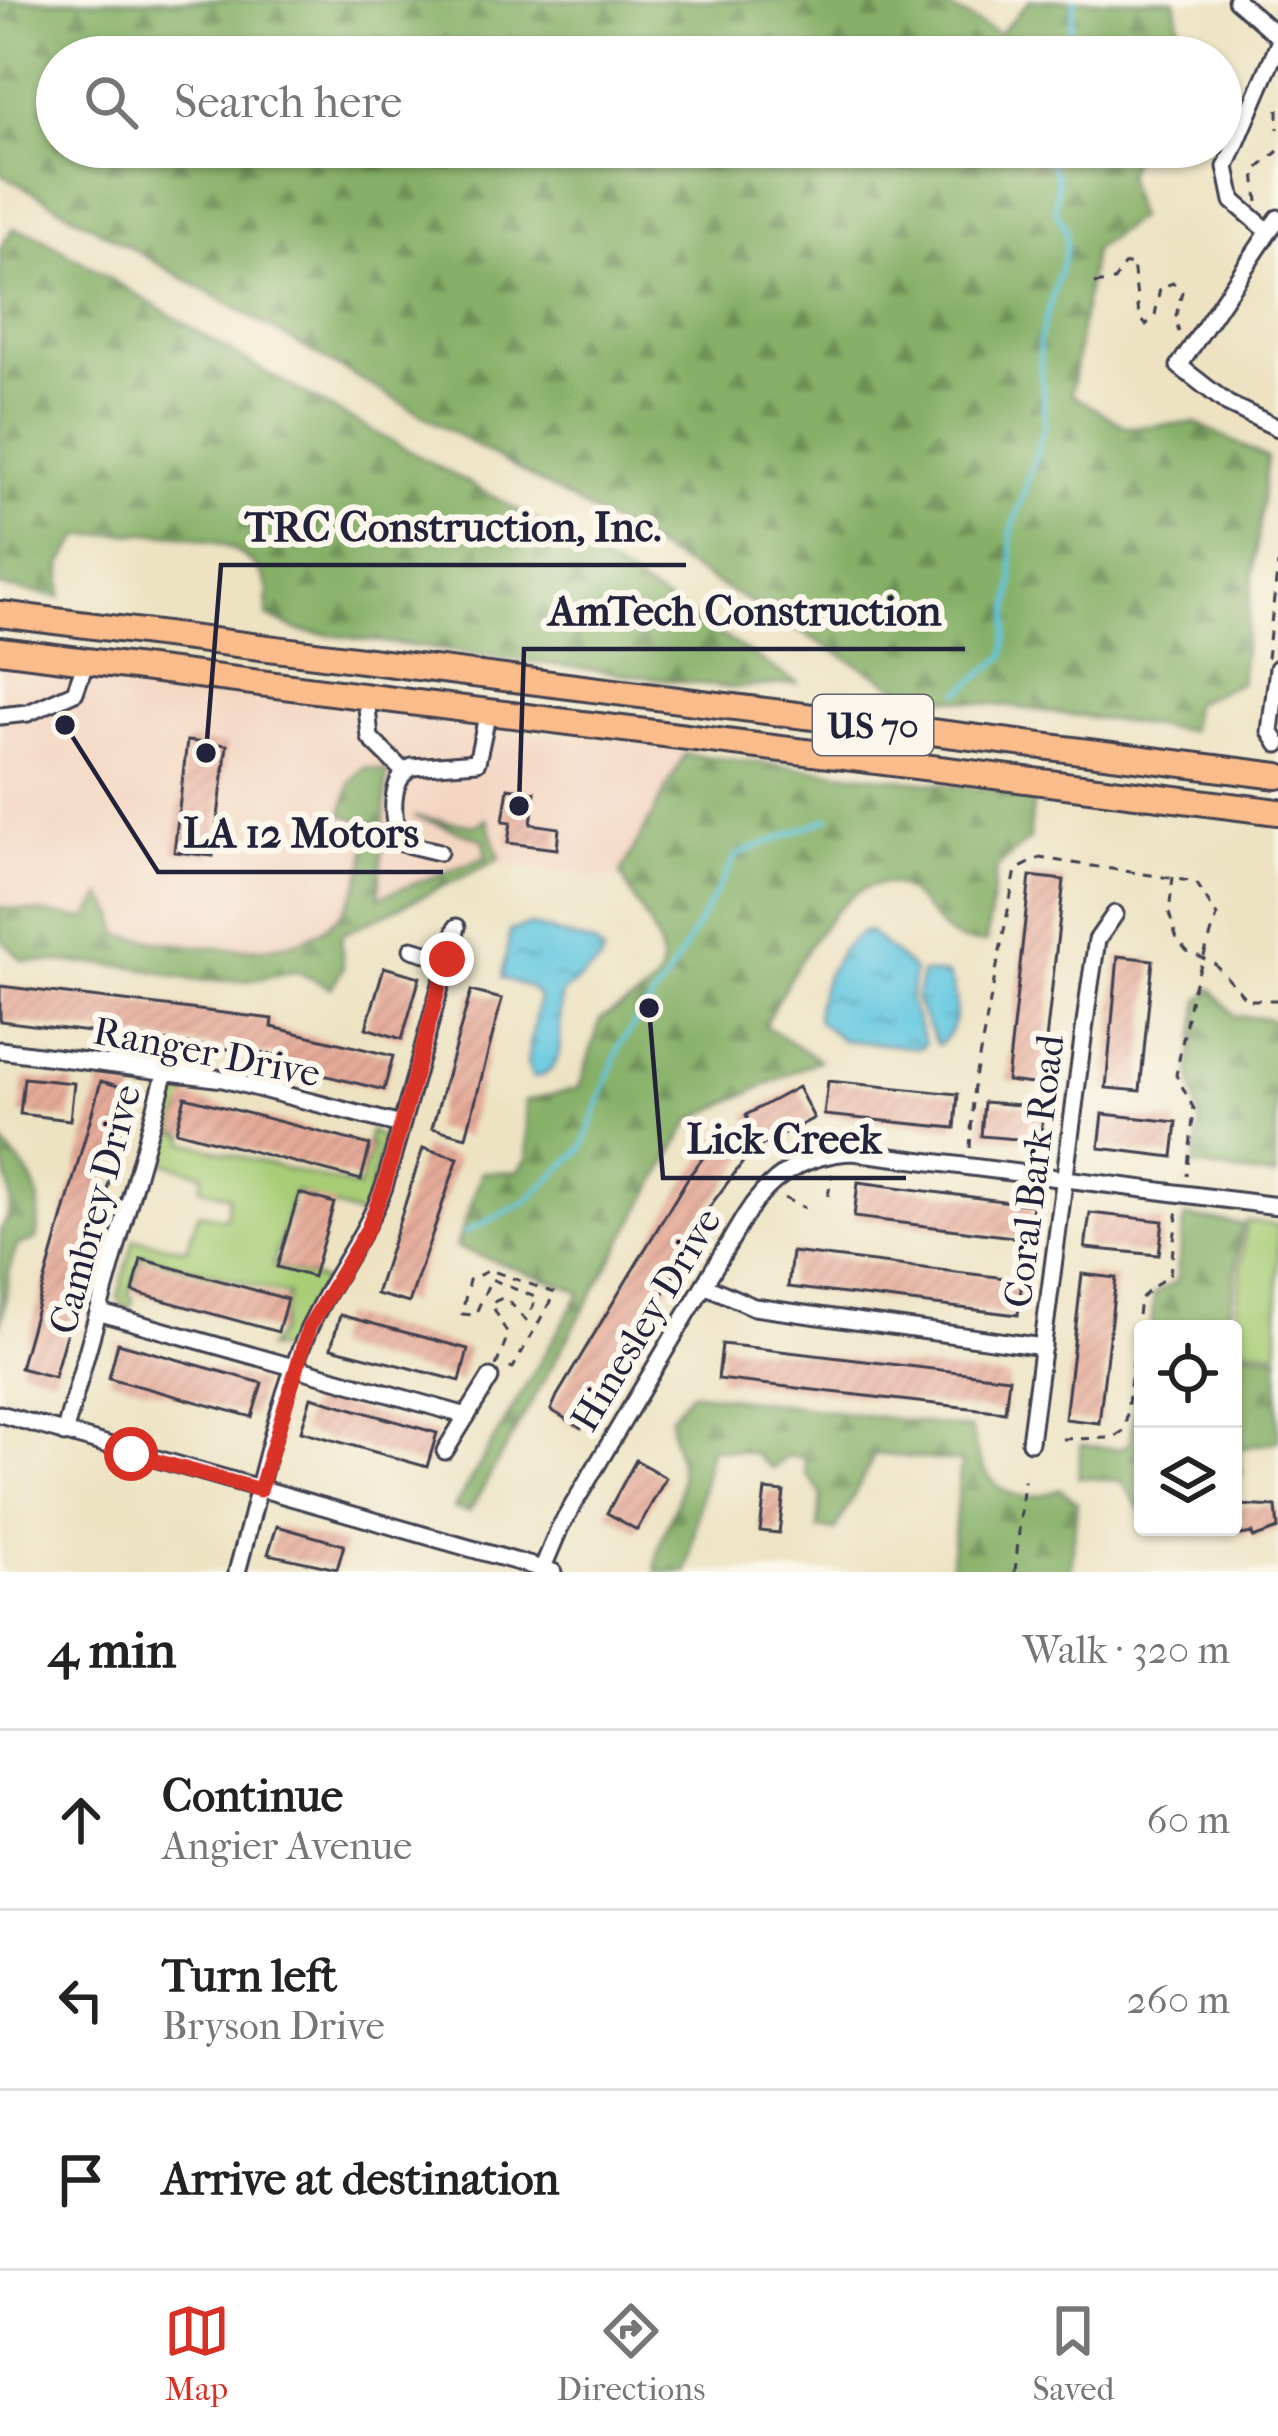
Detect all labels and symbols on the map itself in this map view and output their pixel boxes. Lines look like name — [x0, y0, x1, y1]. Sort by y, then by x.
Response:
callout: TRC Construction, Inc. — [221, 487, 686, 565]
text: TRC Construction, Inc. — [244, 503, 661, 552]
callout: AmTech Construction — [524, 571, 965, 649]
text: AmTech Construction — [546, 587, 942, 636]
road number: US 70 — [813, 695, 933, 755]
callout: LA 12 Motors — [158, 794, 443, 872]
text: LA 12 Motors — [183, 809, 419, 858]
route end — [420, 932, 474, 986]
street label: Ranger Drive — [90, 1007, 324, 1096]
street label: Coral Bark Road — [994, 1031, 1074, 1310]
street label: Cambrey Drive — [40, 1080, 150, 1339]
callout: Lick Creek — [663, 1100, 906, 1178]
text: Lick Creek — [686, 1115, 883, 1164]
street label: Hinesley Drive — [561, 1200, 730, 1439]
route start — [104, 1427, 158, 1481]

